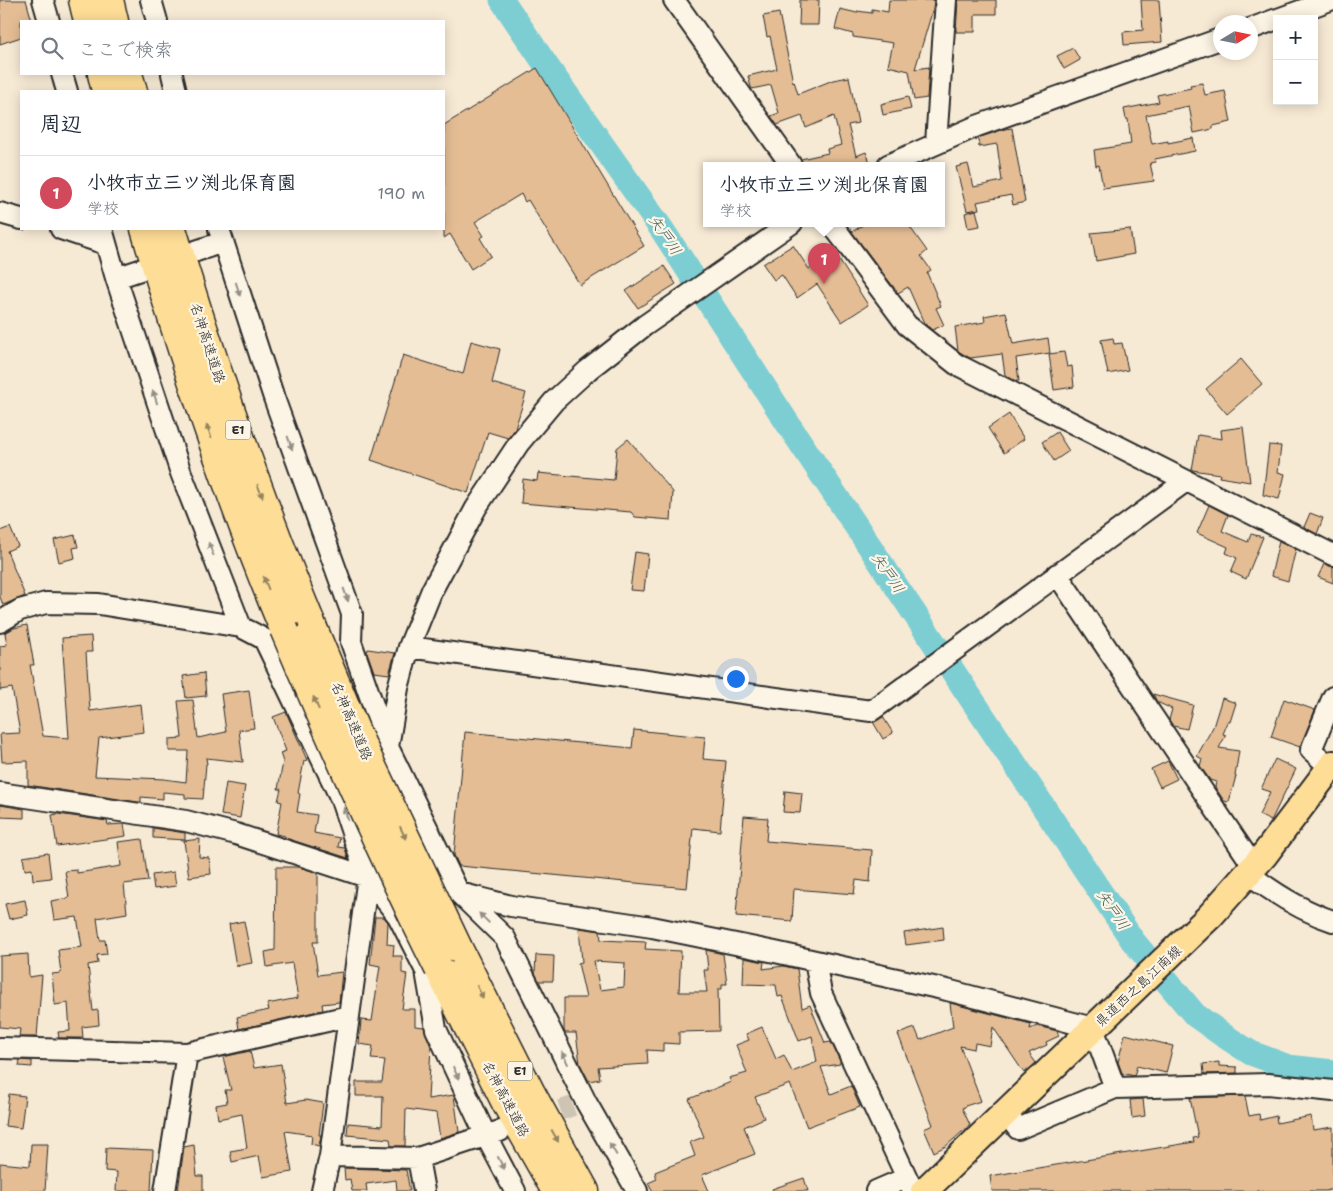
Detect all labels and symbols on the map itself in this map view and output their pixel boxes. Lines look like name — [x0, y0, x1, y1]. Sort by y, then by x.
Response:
north arrow — [1213, 15, 1258, 60]
water label: 矢戸川 — [644, 211, 686, 259]
pin: 1 — [808, 243, 840, 284]
one-way arrow — [235, 281, 243, 296]
street label: 名神高速道路 — [186, 300, 230, 386]
one-way arrow — [151, 389, 159, 404]
road number: E1 — [226, 420, 250, 440]
one-way arrow — [205, 423, 213, 438]
one-way arrow — [287, 435, 294, 450]
one-way arrow — [257, 483, 264, 498]
one-way arrow — [206, 542, 214, 557]
water label: 矢戸川 — [867, 549, 909, 597]
one-way arrow — [262, 576, 269, 591]
one-way arrow — [343, 588, 350, 603]
your location — [723, 666, 749, 692]
street label: 名神高速道路 — [327, 679, 377, 763]
one-way arrow — [311, 696, 319, 710]
one-way arrow — [341, 806, 349, 821]
one-way arrow — [399, 826, 407, 840]
water label: 矢戸川 — [1092, 886, 1134, 934]
one-way arrow — [478, 912, 490, 924]
street label: 県道西之島江南線 — [1091, 941, 1185, 1031]
one-way arrow — [476, 985, 484, 999]
one-way arrow — [560, 1051, 568, 1065]
street label: 名神高速道路 — [478, 1058, 534, 1140]
road number: E1 — [508, 1062, 532, 1080]
one-way arrow — [453, 1066, 461, 1080]
one-way arrow — [551, 1129, 559, 1144]
one-way arrow — [608, 1142, 617, 1155]
one-way arrow — [497, 1156, 505, 1171]

